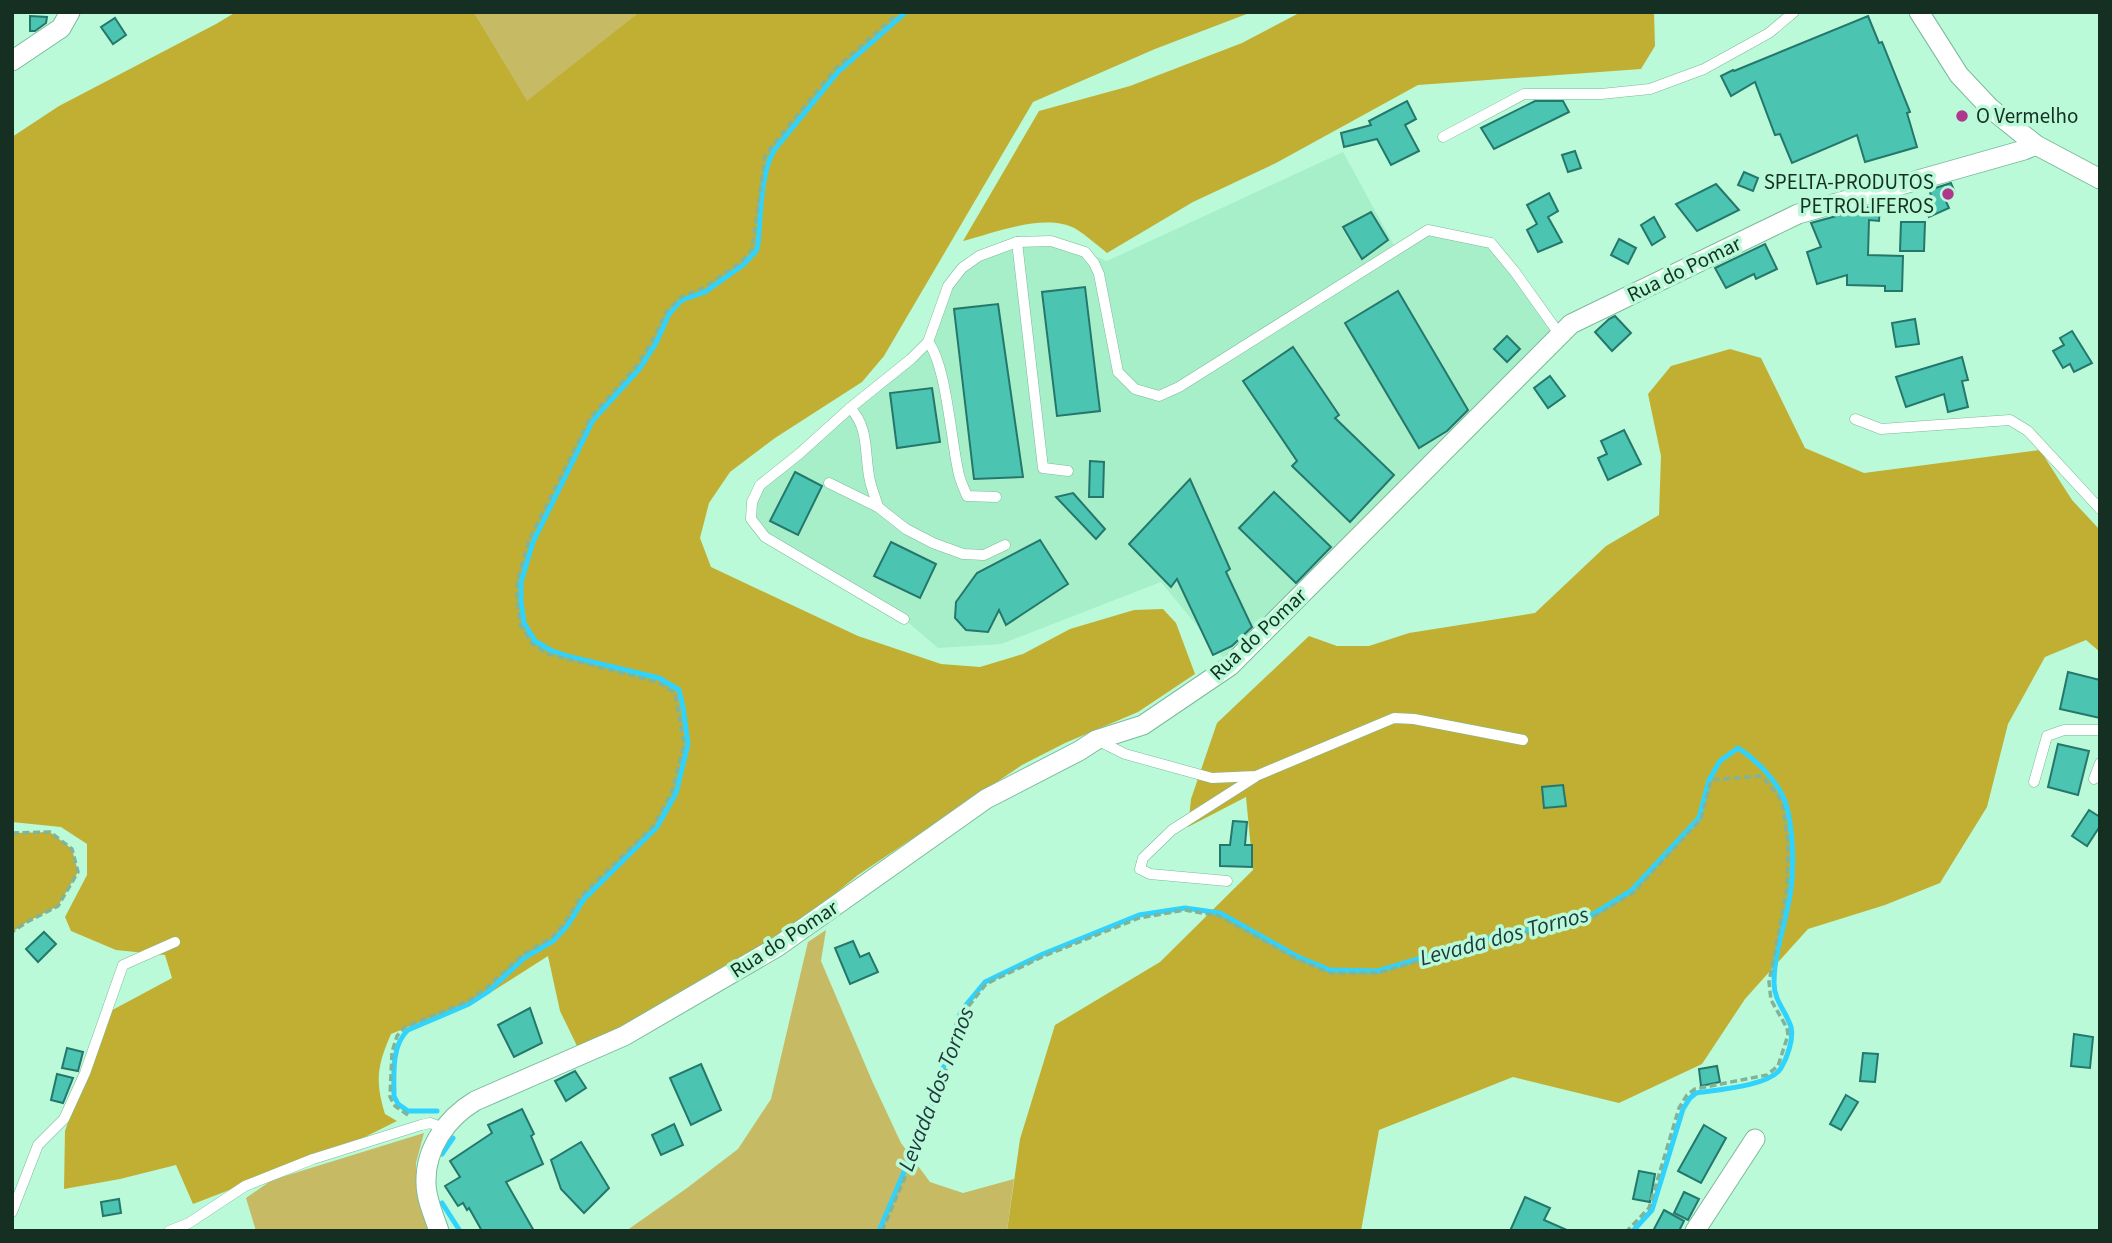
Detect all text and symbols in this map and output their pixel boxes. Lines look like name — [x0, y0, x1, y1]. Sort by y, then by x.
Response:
place label: O Vermelho — [1976, 101, 2078, 131]
marker: O Vermelho — [1954, 108, 1970, 124]
place label: SPELTA-PRODUTOS PETROLIFEROS — [1764, 167, 1934, 221]
marker: SPELTA-PRODUTOS PETROLIFEROS — [1940, 186, 1956, 202]
street label: Rua do Pomar — [1622, 228, 1747, 310]
street label: Rua do Pomar — [1203, 580, 1314, 687]
street label: Rua do Pomar — [724, 892, 845, 985]
water label: Levada dos Tornos — [1416, 898, 1592, 974]
water label: Levada dos Tornos — [889, 1002, 983, 1176]

